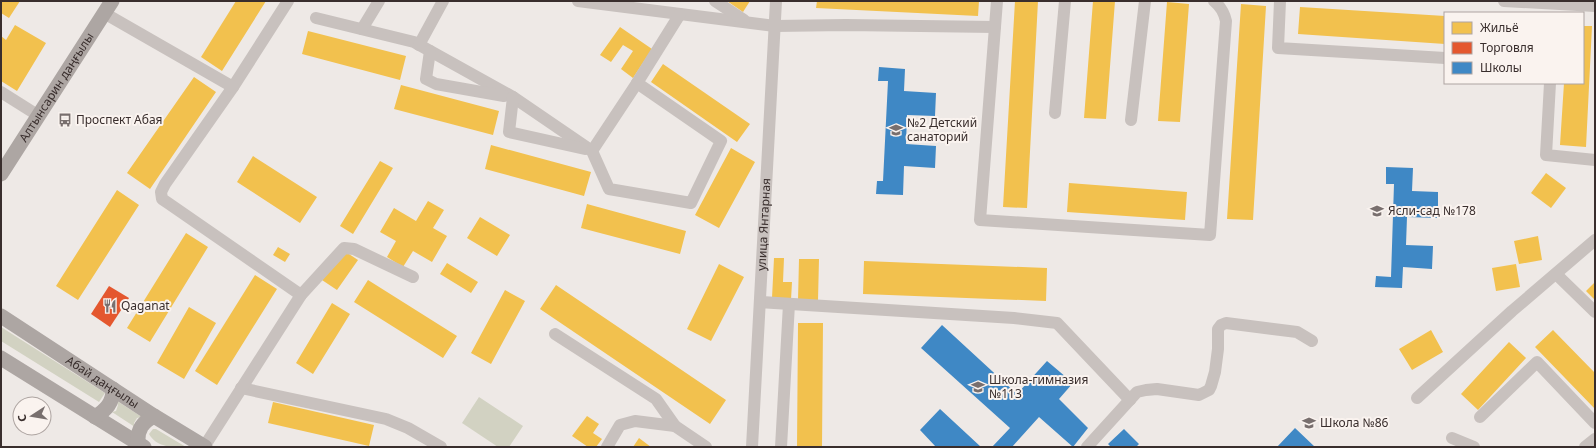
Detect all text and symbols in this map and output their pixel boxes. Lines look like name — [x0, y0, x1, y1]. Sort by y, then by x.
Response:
legend — [1444, 12, 1584, 84]
text: Жильё — [1480, 19, 1519, 36]
street label: Алтынсарин даңғылы — [15, 29, 98, 145]
text: Торговля — [1480, 39, 1534, 56]
text: Школы — [1480, 59, 1522, 76]
place label: Проспект Абая — [76, 111, 163, 128]
bus stop icon: Проспект Абая — [57, 112, 73, 128]
place label: №2 Детский санаторий — [907, 114, 977, 145]
school or university icon: №2 Детский санаторий — [888, 122, 904, 138]
street label: улица Янтарная — [753, 178, 774, 271]
place label: Ясли-сад №178 — [1388, 202, 1476, 219]
school or university icon: Ясли-сад №178 — [1369, 203, 1385, 219]
place label: Qaganat — [121, 297, 170, 314]
restaurant icon: Qaganat — [102, 298, 118, 314]
street label: Абай даңғылы — [63, 352, 143, 412]
place label: Школа-гимназия №113 — [989, 371, 1088, 402]
school or university icon: Школа-гимназия №113 — [970, 379, 986, 395]
north arrow — [12, 396, 52, 436]
text: С — [14, 413, 30, 423]
place label: Школа №86 — [1320, 414, 1389, 431]
school or university icon: Школа №86 — [1301, 415, 1317, 431]

